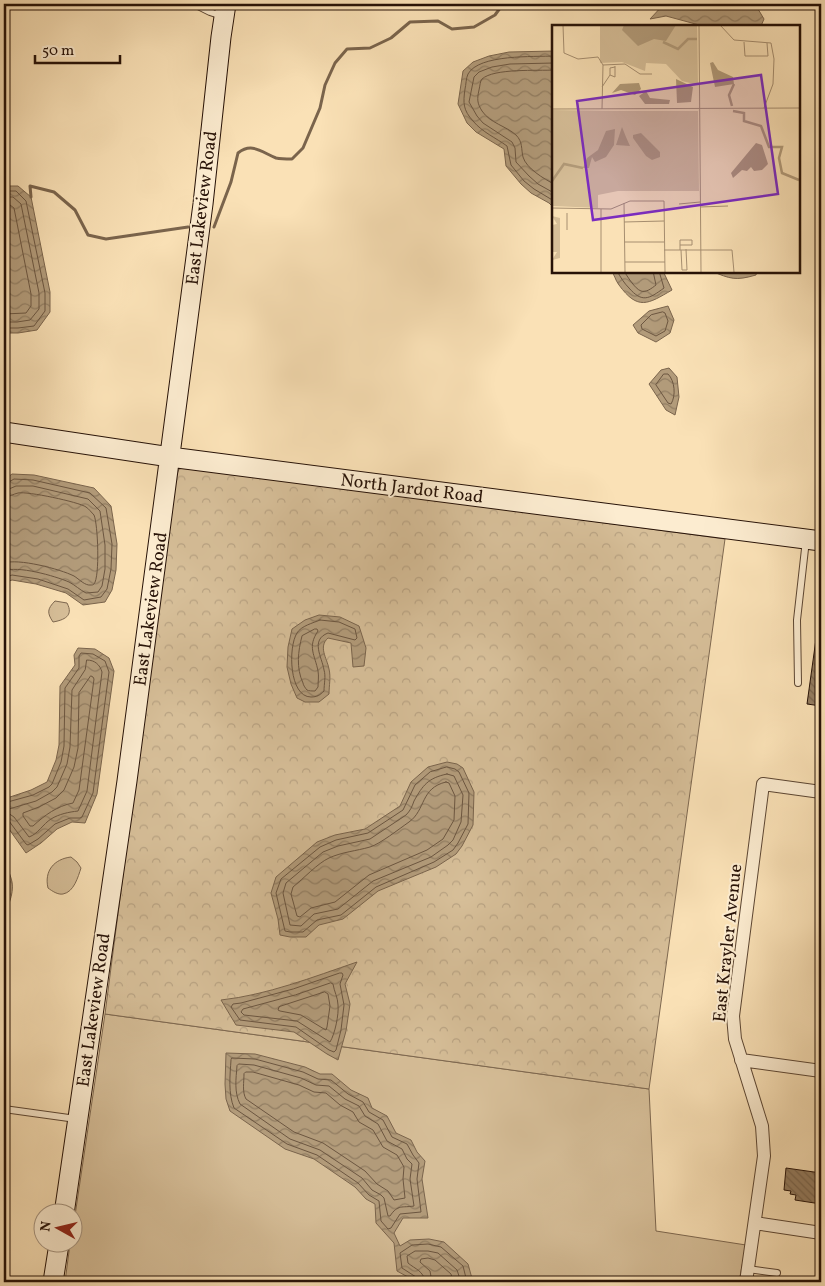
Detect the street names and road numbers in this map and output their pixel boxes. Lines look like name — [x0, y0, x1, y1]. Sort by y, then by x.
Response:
street label: East Lakeview Road — [181, 130, 224, 287]
street label: North Jardot Road — [339, 468, 485, 511]
street label: East Lakeview Road — [128, 531, 175, 688]
street label: East Krayler Avenue — [708, 863, 749, 1024]
street label: East Lakeview Road — [71, 932, 118, 1089]

